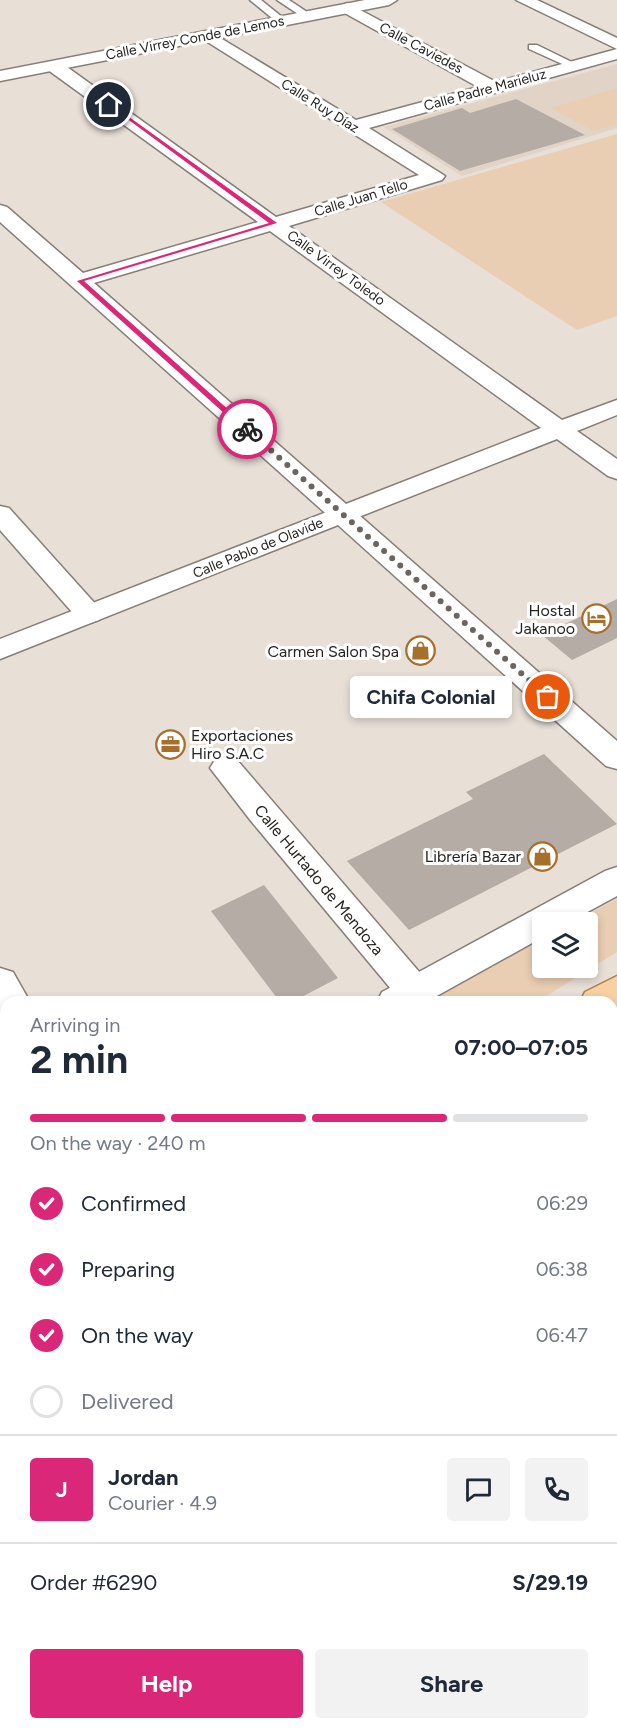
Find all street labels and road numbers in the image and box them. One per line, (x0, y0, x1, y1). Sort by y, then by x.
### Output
street label: Calle Virrey Conde de Lemos (104, 12, 286, 64)
street label: Calle Caviedes (376, 19, 466, 77)
street label: Calle Padre Marieluz (422, 65, 548, 115)
street label: Calle Ruy Díaz (278, 75, 362, 137)
street label: Calle Juan Tello (312, 176, 410, 220)
street label: Calle Virrey Toledo (284, 227, 388, 309)
street label: Calle Pablo de Olavide (190, 514, 326, 582)
street label: Calle Hurtado de Mendoza (250, 801, 388, 959)

